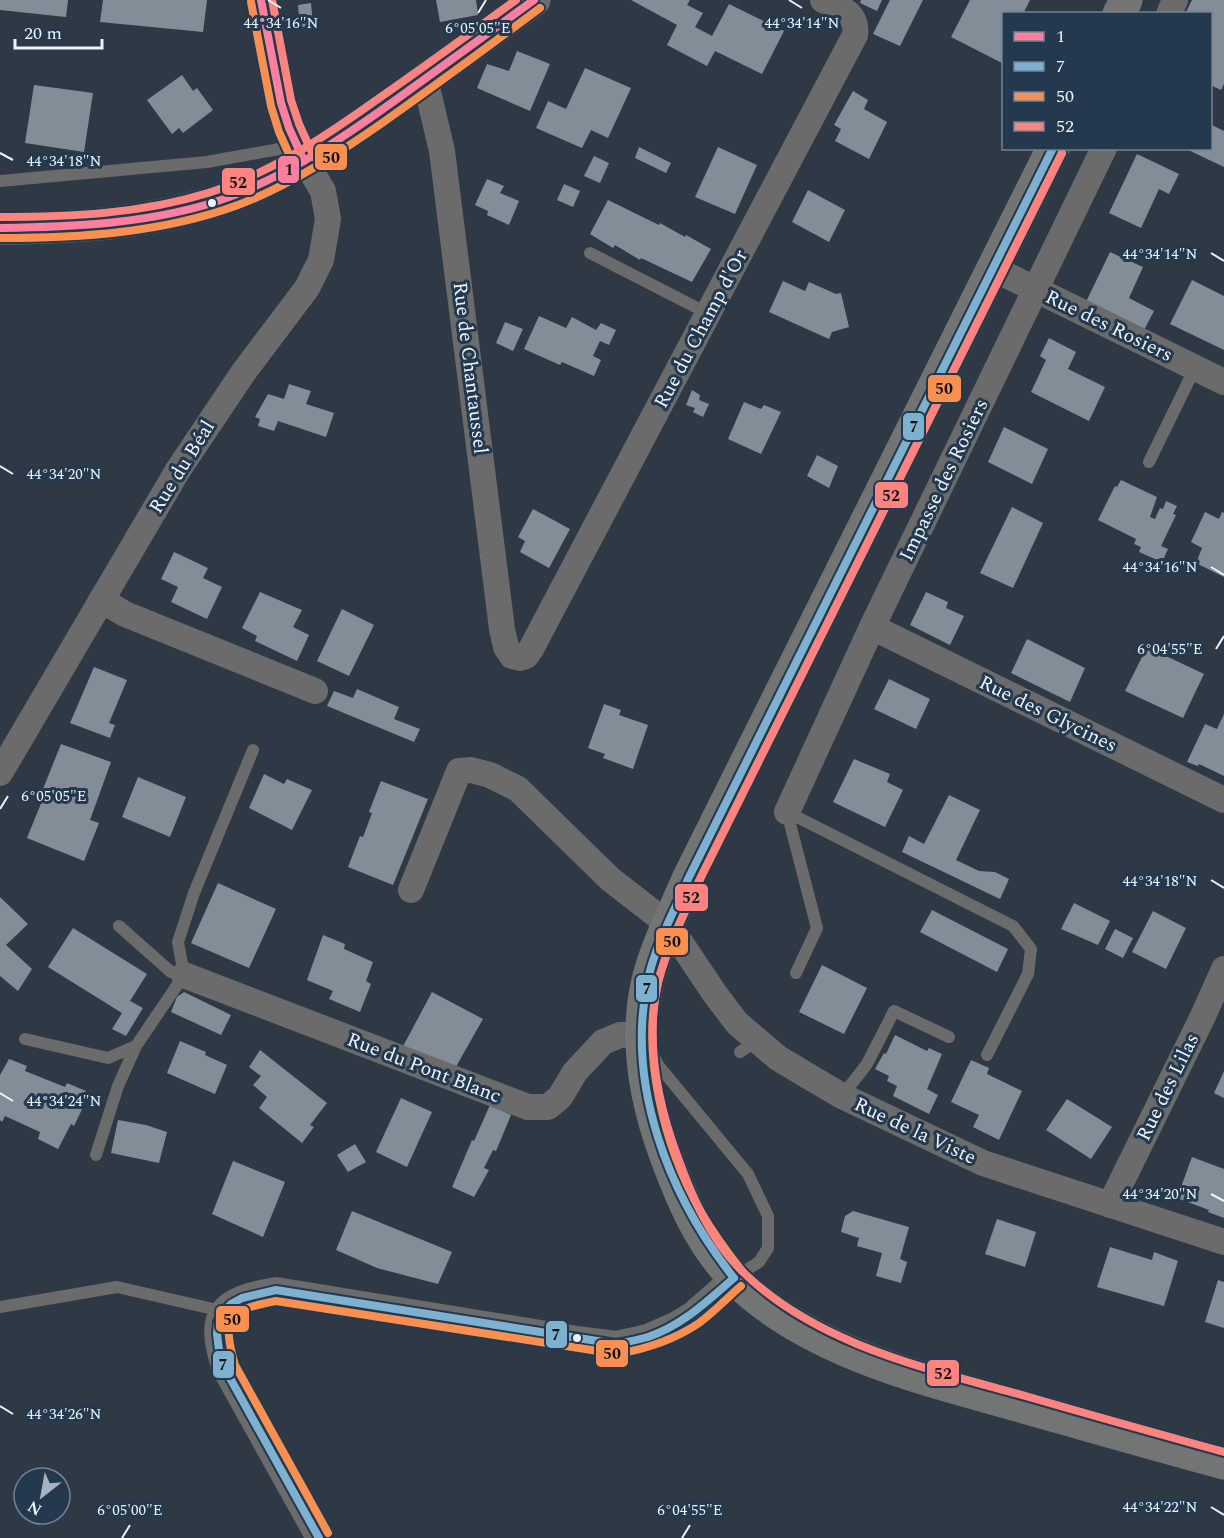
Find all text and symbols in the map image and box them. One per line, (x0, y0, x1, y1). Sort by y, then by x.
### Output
scale bar (15, 12, 102, 50)
text: 44°34'16"N (244, 12, 319, 35)
text: 44°34'14"N (765, 12, 840, 35)
legend (1002, 12, 1212, 150)
text: 6°05'05"E (445, 17, 511, 40)
text: 20 m (24, 20, 62, 47)
text: 1 (1056, 23, 1065, 50)
text: 7 (1056, 53, 1065, 80)
text: 50 (1056, 83, 1074, 110)
text: 52 (1056, 113, 1074, 140)
line badge: 50 (314, 143, 348, 171)
text: 50 (322, 146, 340, 170)
text: 44°34'18"N (27, 150, 102, 173)
line badge: 1 (277, 155, 300, 184)
text: 1 (285, 158, 293, 182)
line badge: 52 (221, 167, 256, 196)
text: 52 (229, 171, 247, 195)
unlabelled marker (206, 197, 218, 209)
text: 44°34'14"N (1123, 243, 1198, 266)
street label: Rue du Champ d'Or (646, 244, 756, 414)
street label: Rue de Chantaussel (445, 280, 495, 456)
street label: Rue des Rosiers (1040, 282, 1178, 370)
line badge: 50 (927, 374, 962, 403)
text: 50 (935, 377, 953, 401)
street label: Impasse des Rosiers (892, 394, 996, 566)
line badge: 7 (902, 412, 925, 441)
street label: Rue du Béal (141, 414, 223, 520)
text: 7 (910, 415, 919, 439)
text: 44°34'20"N (27, 463, 102, 486)
line badge: 52 (874, 481, 909, 509)
text: 52 (882, 484, 900, 508)
text: 44°34'16"N (1123, 556, 1198, 579)
text: 6°04'55"E (1137, 638, 1203, 661)
street label: Rue des Glycines (974, 668, 1122, 760)
text: 6°05'05"E (21, 785, 87, 808)
text: 44°34'18"N (1123, 870, 1198, 893)
line badge: 52 (674, 883, 709, 912)
text: 52 (682, 886, 700, 910)
line badge: 50 (655, 927, 689, 956)
text: 50 (663, 930, 681, 954)
line badge: 7 (635, 974, 658, 1003)
text: 7 (643, 977, 652, 1001)
street label: Rue du Pont Blanc (342, 1025, 506, 1111)
street label: Rue des Lilas (1129, 1028, 1207, 1146)
text: 44°34'24"N (27, 1090, 102, 1113)
street label: Rue de la Viste (849, 1090, 981, 1172)
text: 44°34'20"N (1123, 1183, 1198, 1206)
line badge: 50 (215, 1305, 250, 1333)
text: 50 (223, 1308, 241, 1332)
line badge: 7 (545, 1320, 568, 1349)
text: 7 (552, 1323, 561, 1347)
unlabelled marker (571, 1332, 583, 1344)
line badge: 50 (595, 1339, 629, 1368)
text: 50 (603, 1342, 621, 1366)
line badge: 7 (212, 1350, 235, 1379)
text: 7 (219, 1353, 228, 1377)
line badge: 52 (926, 1359, 960, 1387)
text: 52 (934, 1362, 952, 1386)
text: 44°34'26"N (27, 1403, 102, 1426)
north arrow (12, 1466, 72, 1526)
text: N (23, 1494, 47, 1522)
text: 44°34'22"N (1123, 1496, 1198, 1519)
text: 6°05'00"E (97, 1499, 163, 1522)
text: 6°04'55"E (657, 1499, 723, 1522)

